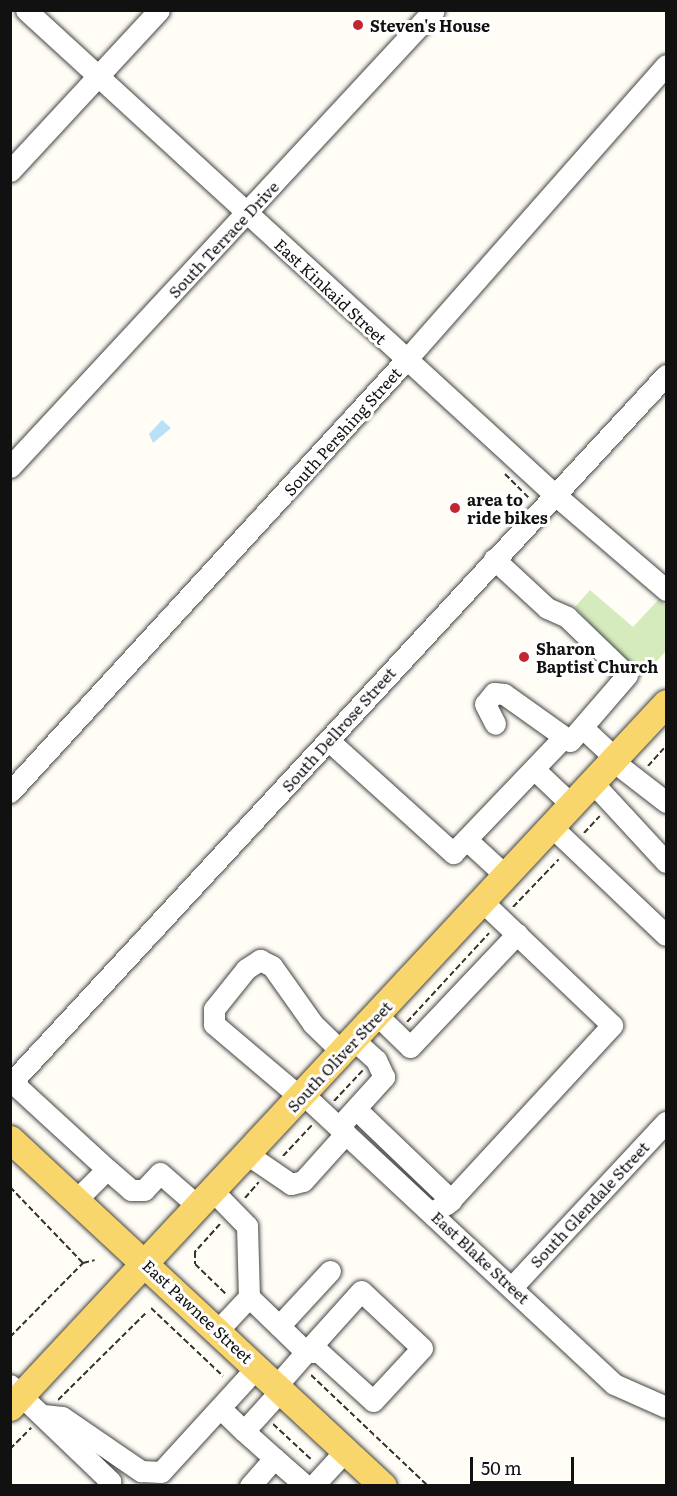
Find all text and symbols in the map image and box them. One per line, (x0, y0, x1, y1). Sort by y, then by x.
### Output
place label: Steven's House (370, 15, 490, 35)
marker: Steven's House (351, 18, 365, 32)
street label: South Terrace Drive (164, 177, 282, 301)
street label: East Kinkaid Street (271, 234, 391, 348)
street label: South Pershing Street (279, 363, 405, 499)
place label: area to ride bikes (467, 489, 548, 527)
marker: area to ride bikes (448, 501, 462, 515)
place label: Sharon Baptist Church (536, 638, 658, 676)
marker: Sharon Baptist Church (517, 650, 531, 664)
street label: South Dellrose Street (277, 663, 399, 795)
street label: South Oliver Street (283, 997, 395, 1115)
street label: South Glendale Street (526, 1137, 652, 1271)
street label: East Blake Street (428, 1207, 534, 1307)
street label: East Pawnee Street (139, 1255, 257, 1367)
scale bar (473, 1445, 576, 1483)
text: 50 m (481, 1454, 522, 1481)

